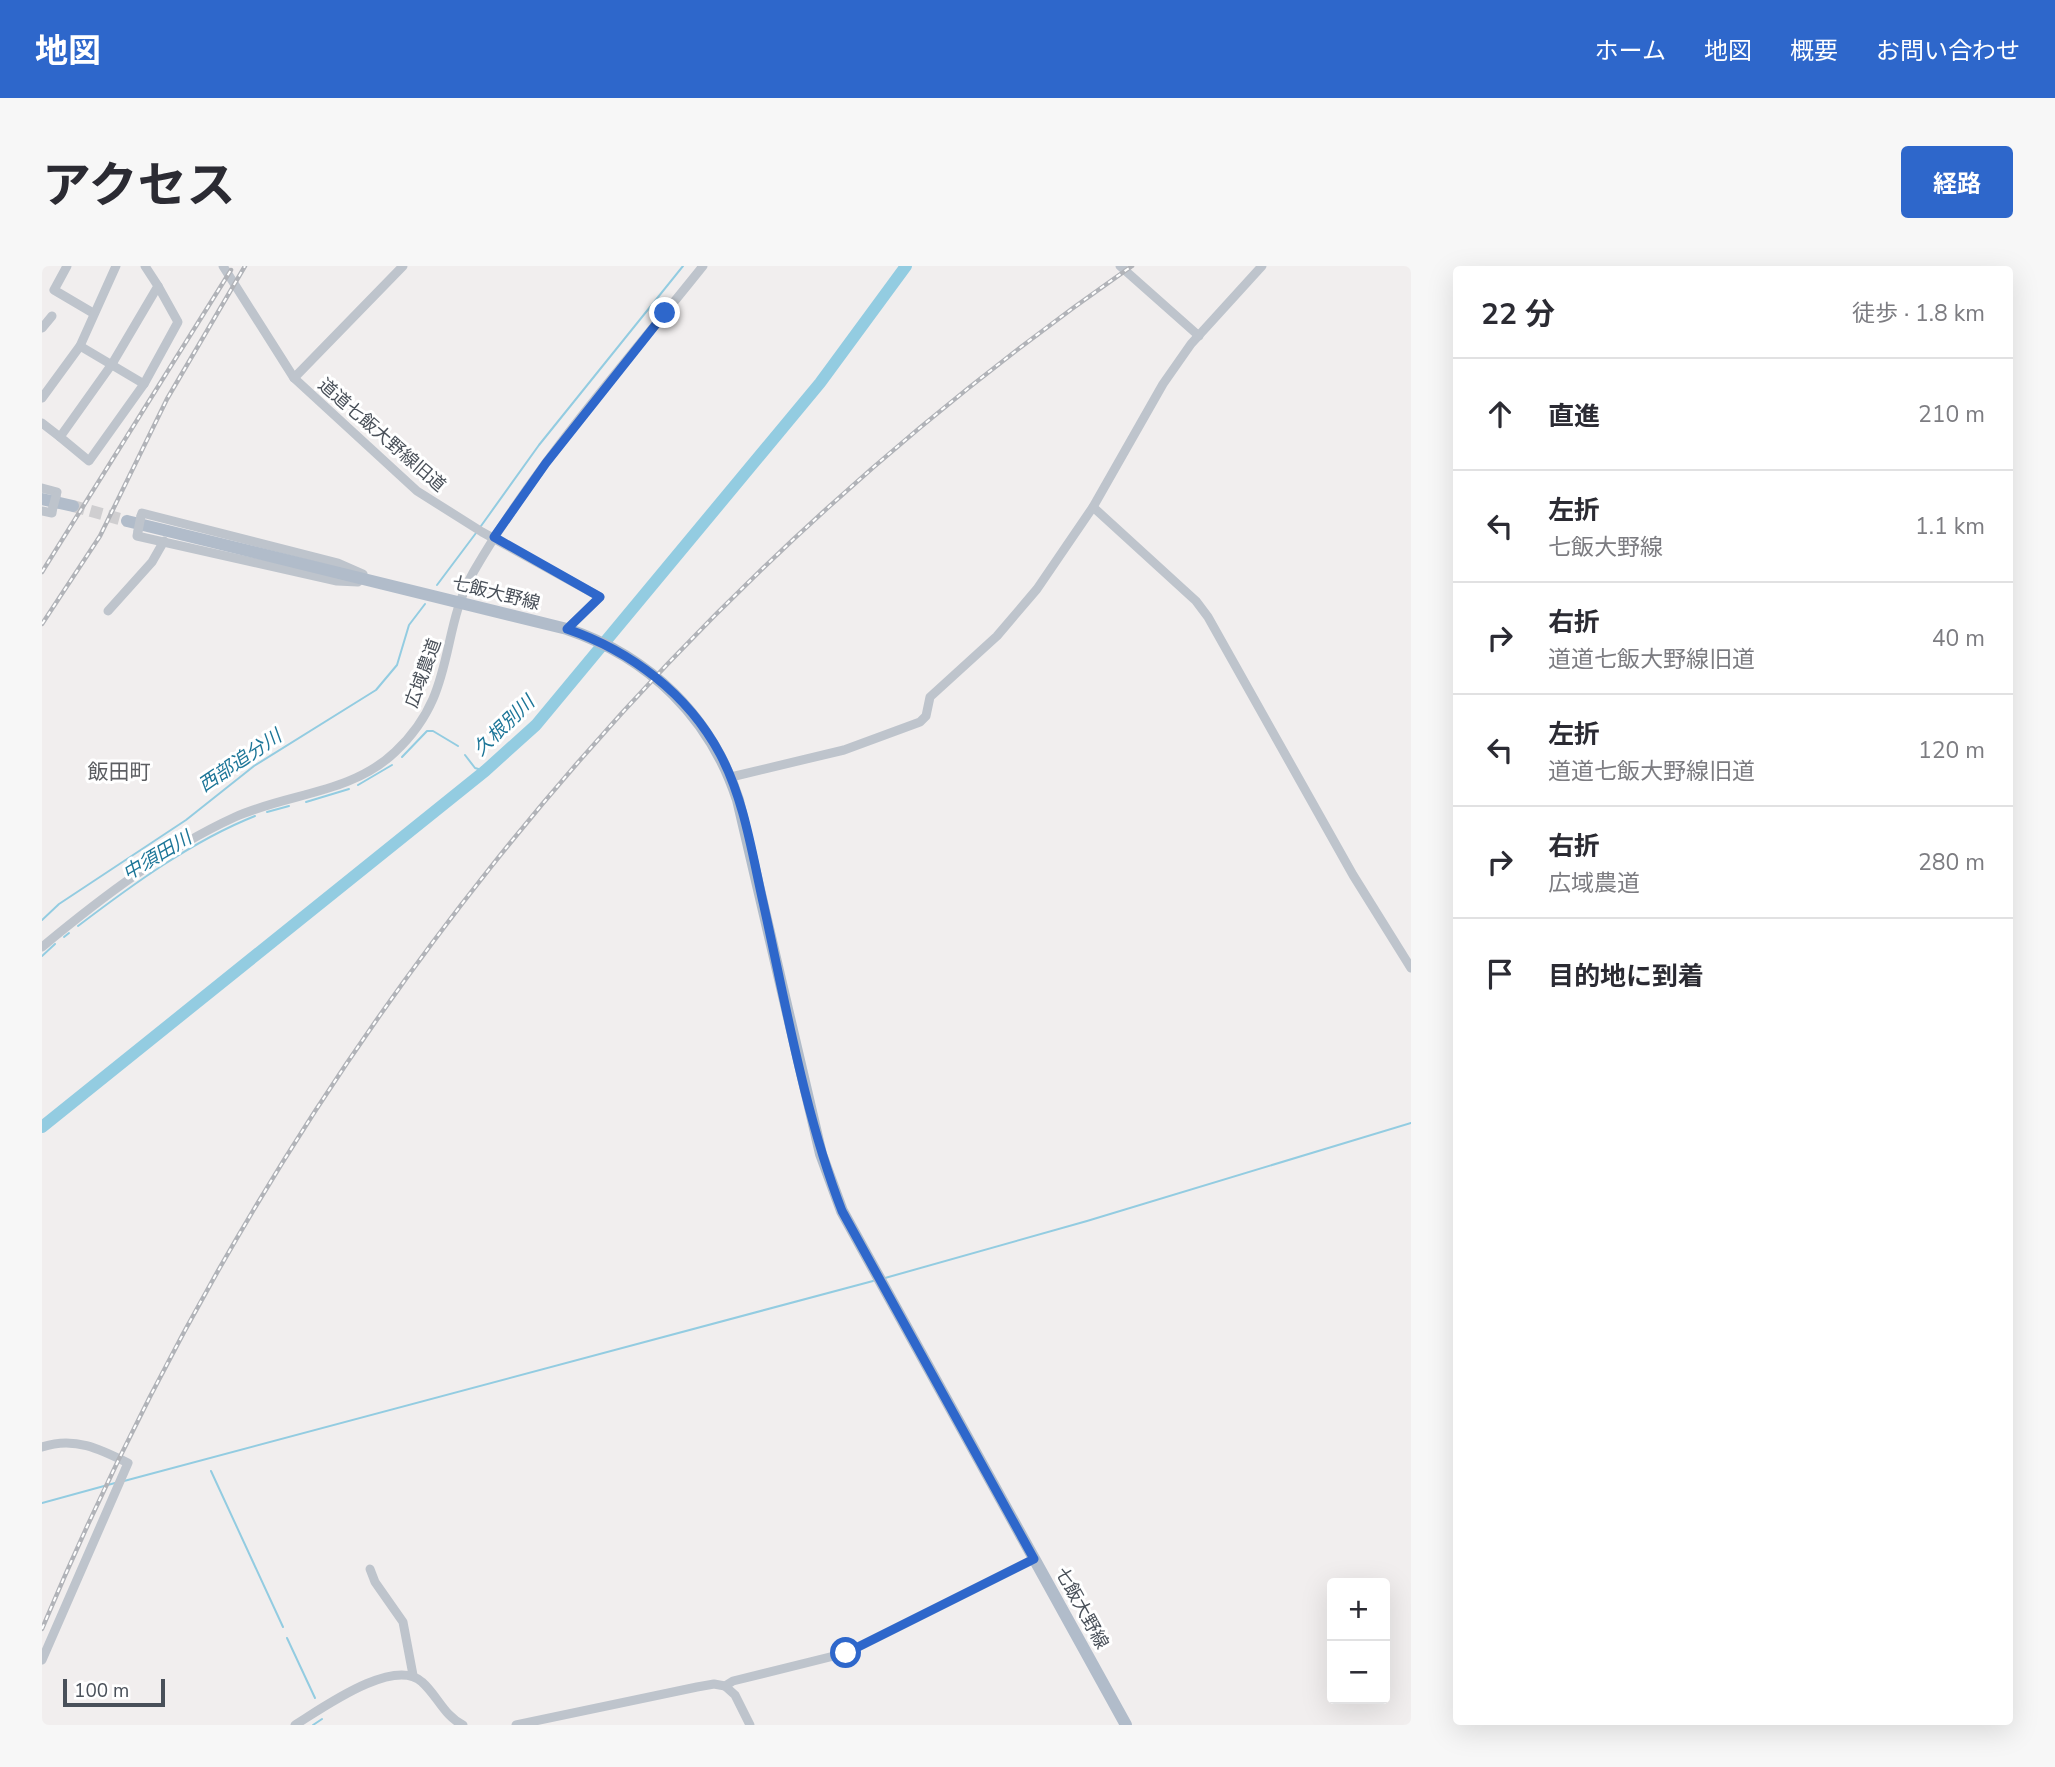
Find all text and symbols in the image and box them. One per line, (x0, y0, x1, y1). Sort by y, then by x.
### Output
text: 地図 (35, 29, 101, 74)
text: ホーム (1595, 35, 1666, 67)
text: 地図 (1704, 35, 1752, 67)
text: 概要 (1790, 35, 1838, 67)
text: お問い合わせ (1876, 35, 2020, 67)
button: 経路 (1901, 146, 2013, 218)
text: アクセス (42, 152, 236, 219)
text: 22 分 (1481, 294, 1555, 335)
route end (649, 297, 680, 328)
text: 徒歩 · 1.8 km (1852, 298, 1985, 329)
street label: 道道七飯大野線旧道 (313, 373, 451, 497)
icon: ahead (1481, 395, 1519, 433)
text: 直進 (1548, 399, 1600, 434)
text: 210 m (1918, 399, 1985, 430)
text: 左折 (1548, 493, 1600, 528)
icon: left (1481, 507, 1519, 545)
text: 1.1 km (1915, 511, 1985, 542)
text: 七飯大野線 (1548, 532, 1663, 563)
street label: 七飯大野線 (449, 570, 543, 616)
text: 右折 (1548, 605, 1600, 640)
icon: right (1481, 619, 1519, 657)
text: 40 m (1932, 623, 1985, 654)
street label: 広域農道 (399, 635, 447, 711)
text: 道道七飯大野線旧道 (1548, 644, 1755, 675)
water label: 久根別川 (468, 689, 542, 762)
text: 左折 (1548, 717, 1600, 752)
water label: 西部追分川 (193, 723, 288, 798)
icon: left (1481, 731, 1519, 769)
text: 120 m (1918, 735, 1985, 766)
text: 道道七飯大野線旧道 (1548, 756, 1755, 787)
district label: 飯田町 (88, 758, 151, 786)
water label: 中須田川 (118, 824, 198, 887)
text: 右折 (1548, 829, 1600, 864)
icon: right (1481, 843, 1519, 881)
text: 280 m (1918, 847, 1985, 878)
text: 広域農道 (1548, 868, 1640, 899)
icon: arrive (1481, 955, 1519, 993)
text: 目的地に到着 (1548, 959, 1704, 994)
street label: 七飯大野線 (1050, 1563, 1114, 1653)
map controls (1327, 1578, 1390, 1704)
button: + (1327, 1578, 1390, 1641)
route start (830, 1637, 861, 1668)
button: − (1327, 1641, 1390, 1704)
scale bar (63, 1676, 164, 1708)
text: 100 m (74, 1678, 129, 1704)

